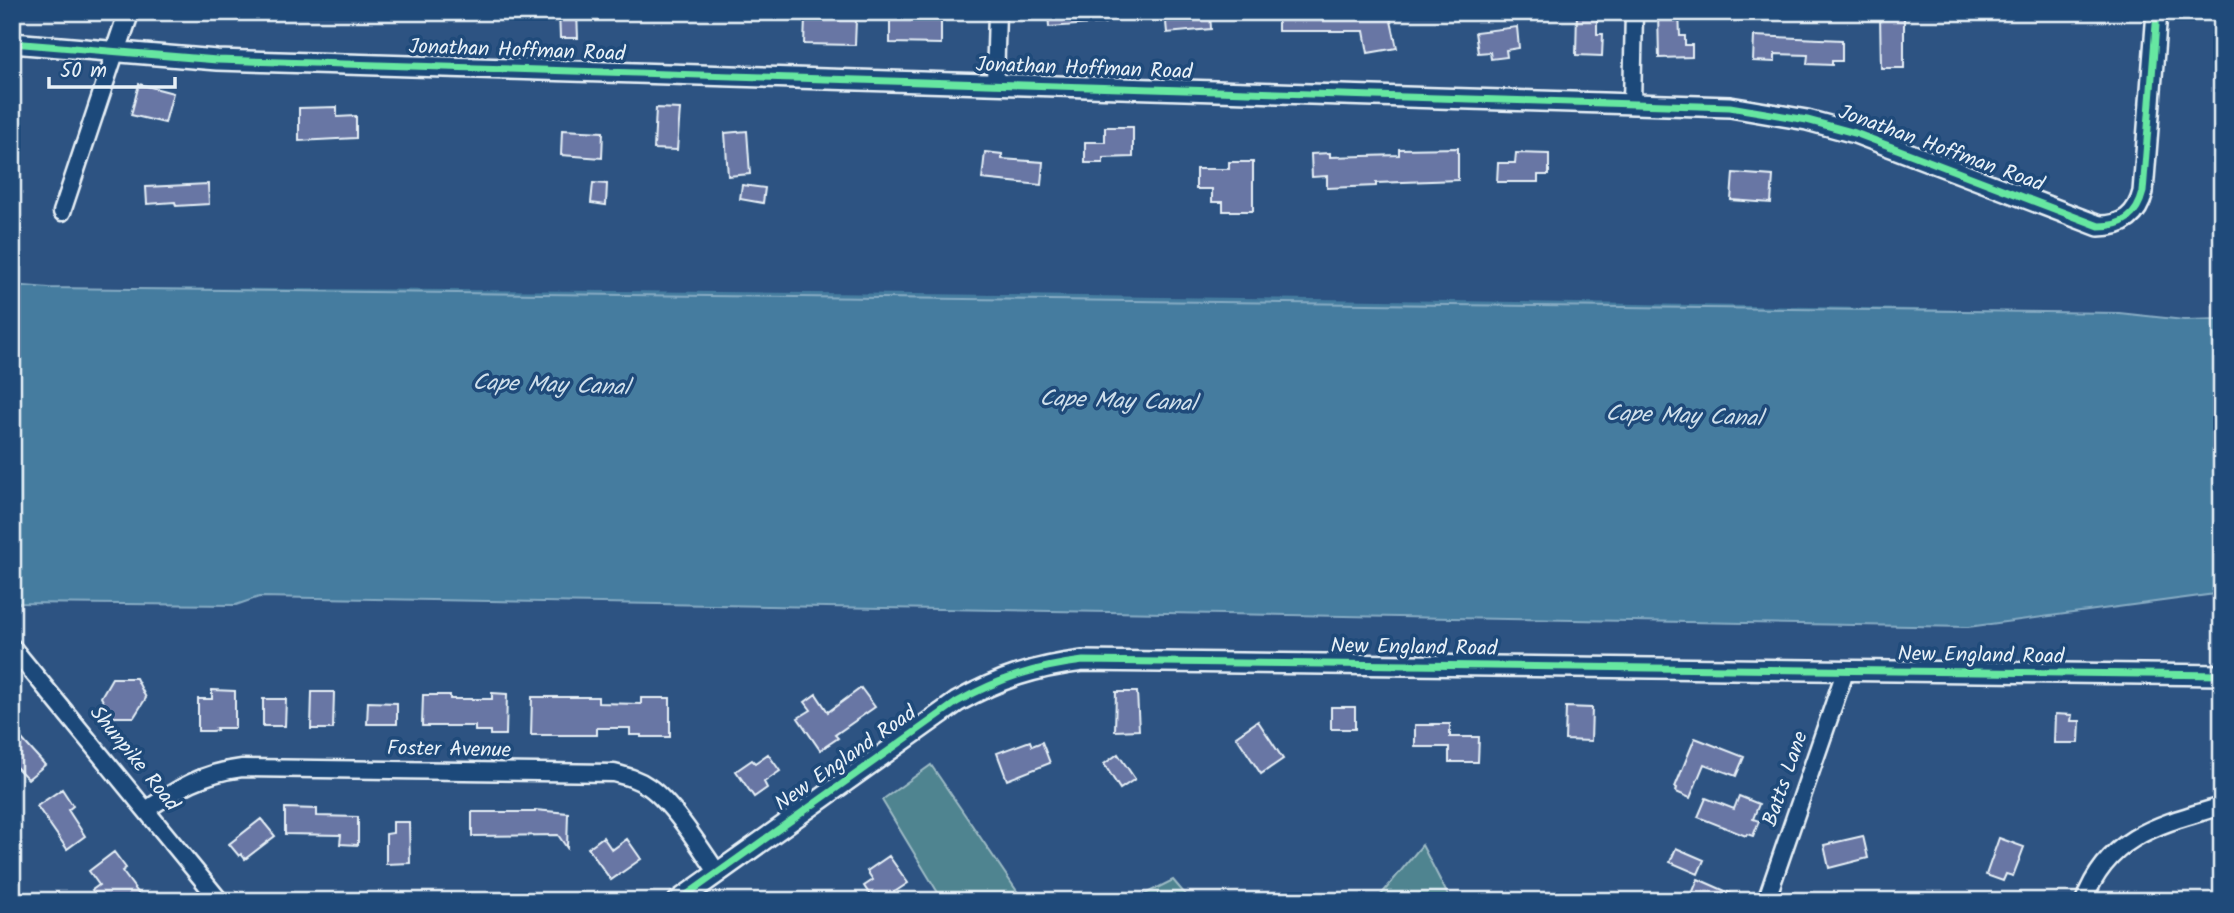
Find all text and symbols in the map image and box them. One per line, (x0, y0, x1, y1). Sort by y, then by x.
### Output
street label: Jonathan Hoffman Road (408, 31, 626, 71)
scale bar (49, 46, 175, 90)
street label: Jonathan Hoffman Road (975, 49, 1193, 89)
text: 50 m (60, 55, 107, 88)
street label: Jonathan Hoffman Road (1833, 96, 2049, 202)
water label: Cape May Canal (472, 365, 635, 407)
water label: Cape May Canal (1039, 381, 1202, 423)
water label: Cape May Canal (1605, 396, 1768, 438)
street label: New England Road (1330, 630, 1498, 666)
street label: New England Road (1897, 638, 2065, 674)
street label: New England Road (768, 697, 924, 820)
street label: Shunpike Road (81, 699, 188, 820)
street label: Batts Lane (1754, 726, 1818, 831)
street label: Foster Avenue (387, 732, 512, 768)

